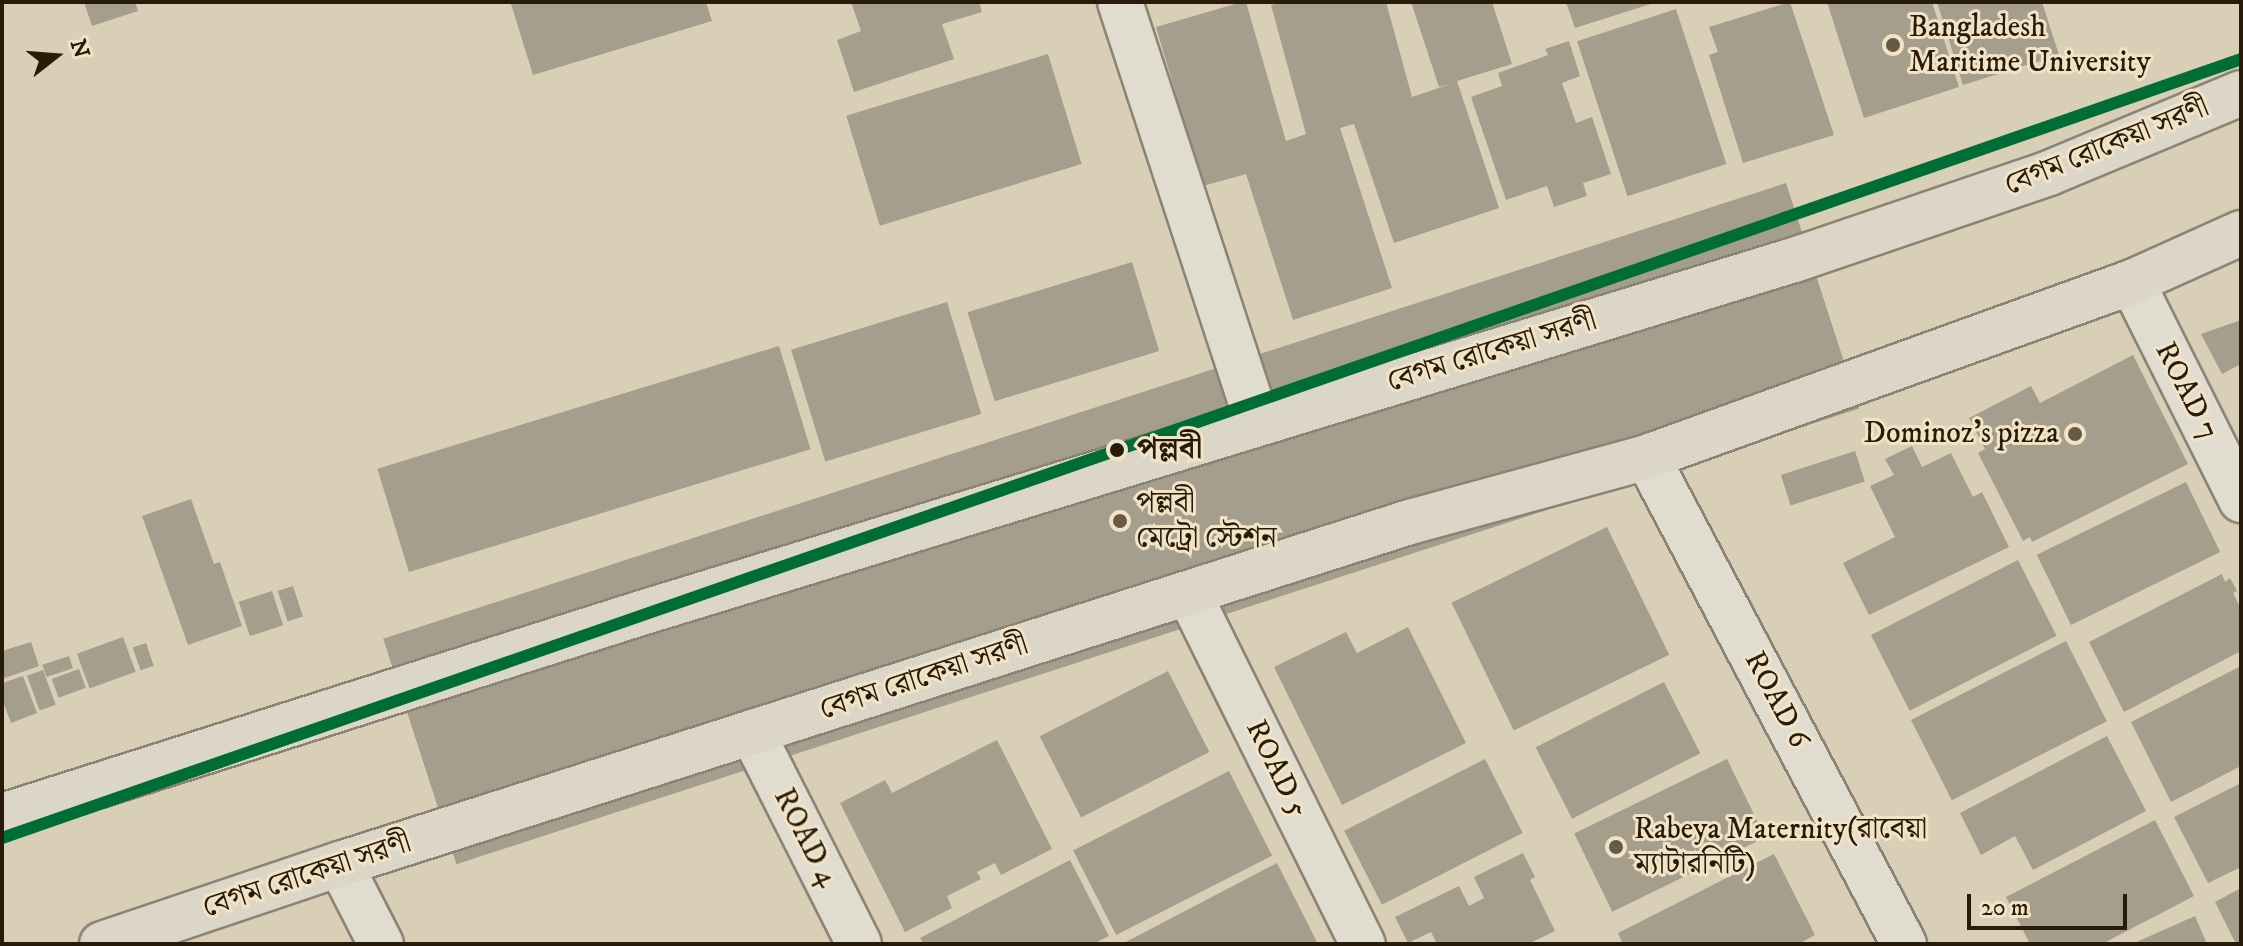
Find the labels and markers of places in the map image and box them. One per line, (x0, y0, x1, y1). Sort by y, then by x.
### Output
place label: Bangladesh Maritime University (1909, 10, 2151, 80)
marker: Bangladesh Maritime University (1884, 36, 1902, 54)
place label: Dominoz's pizza (1864, 416, 2059, 452)
marker: Dominoz's pizza (2066, 425, 2084, 443)
place label: পল্লবী (1137, 432, 1202, 468)
marker: পল্লবী (1104, 437, 1130, 463)
place label: পল্লবী মেট্রো স্টেশন (1136, 486, 1277, 556)
marker: পল্লবী মেট্রো স্টেশন (1111, 512, 1129, 530)
place label: Rabeya Maternity(রাবেয়া ম্যাটারনিটি) (1634, 812, 1927, 882)
marker: Rabeya Maternity(রাবেয়া ম্যাটারনিটি) (1605, 836, 1627, 858)

